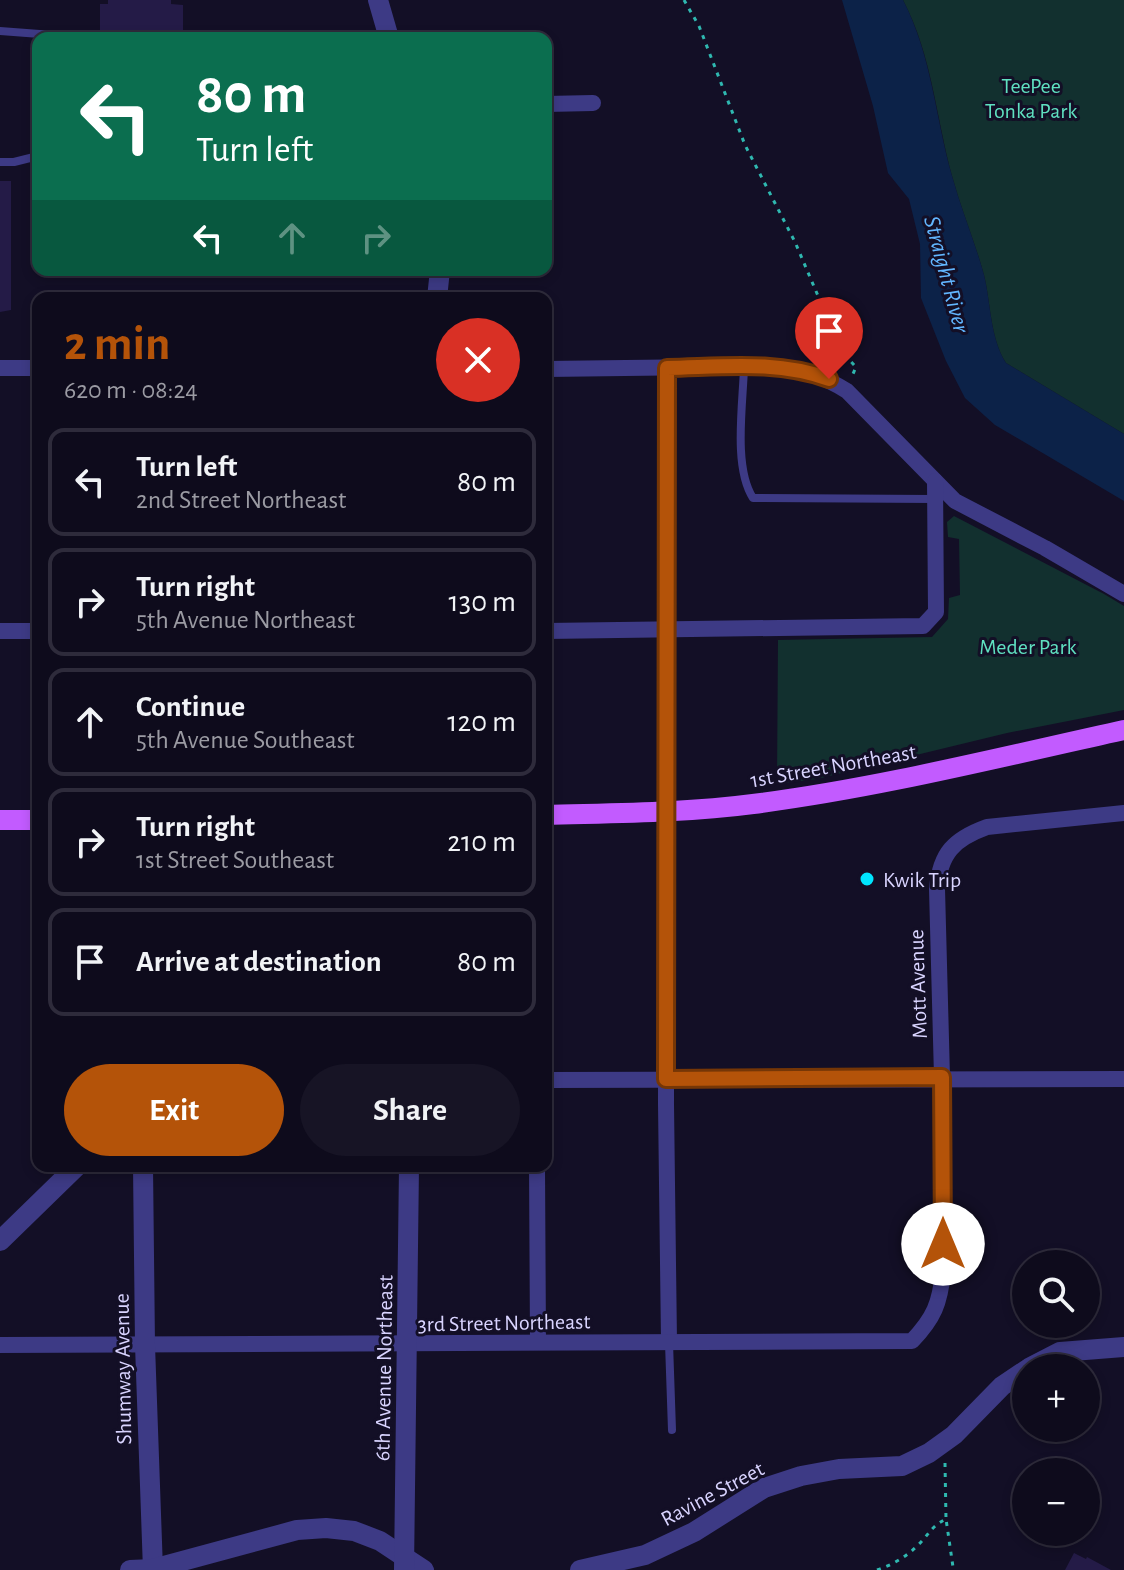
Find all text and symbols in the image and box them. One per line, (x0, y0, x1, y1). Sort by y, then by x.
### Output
icon: left (64, 64, 168, 168)
text: 80 m (196, 67, 306, 123)
park label: TeePee Tonka Park (985, 75, 1077, 122)
text: Turn left (196, 132, 313, 168)
water label: Straight River (919, 213, 973, 336)
icon: left (186, 216, 230, 260)
icon: ahead (270, 216, 314, 260)
icon: right (354, 216, 398, 260)
pin (795, 297, 863, 379)
icon: arrive (807, 309, 851, 353)
button: close (436, 318, 520, 402)
text: 2 min (64, 321, 171, 369)
text: 620 m · 08:24 (64, 377, 198, 403)
text: Turn left (136, 452, 237, 482)
icon: left (68, 460, 112, 504)
text: 80 m (457, 467, 516, 497)
text: 2nd Street Northeast (136, 487, 346, 513)
text: Turn right (136, 572, 255, 602)
icon: right (68, 580, 112, 624)
text: 130 m (449, 587, 516, 617)
text: 5th Avenue Northeast (136, 607, 355, 633)
park label: Meder Park (979, 636, 1077, 658)
text: Continue (136, 692, 245, 722)
icon: ahead (68, 700, 112, 744)
text: 120 m (447, 707, 516, 737)
text: 5th Avenue Southeast (136, 727, 355, 753)
street label: 1st Street Northeast (749, 741, 918, 791)
text: Turn right (136, 812, 255, 842)
icon: right (68, 820, 112, 864)
text: 210 m (447, 827, 516, 857)
text: 1st Street Southeast (136, 847, 334, 873)
place label: Kwik Trip (883, 869, 961, 891)
marker: Kwik Trip (858, 870, 876, 888)
street label: Mott Avenue (905, 929, 931, 1039)
icon: arrive (68, 940, 112, 984)
text: Arrive at destination (136, 947, 382, 977)
text: 80 m (457, 947, 516, 977)
button: Exit (64, 1064, 284, 1156)
button: Share (300, 1064, 520, 1156)
position arrow (901, 1202, 985, 1286)
map controls (1012, 1250, 1100, 1546)
button: search (1012, 1250, 1100, 1338)
street label: 6th Avenue Northeast (371, 1275, 397, 1461)
street label: Shumway Avenue (111, 1293, 135, 1445)
street label: 3rd Street Northeast (417, 1310, 591, 1336)
button: + (1012, 1354, 1100, 1442)
street label: Ravine Street (657, 1458, 768, 1530)
button: − (1012, 1458, 1100, 1546)

